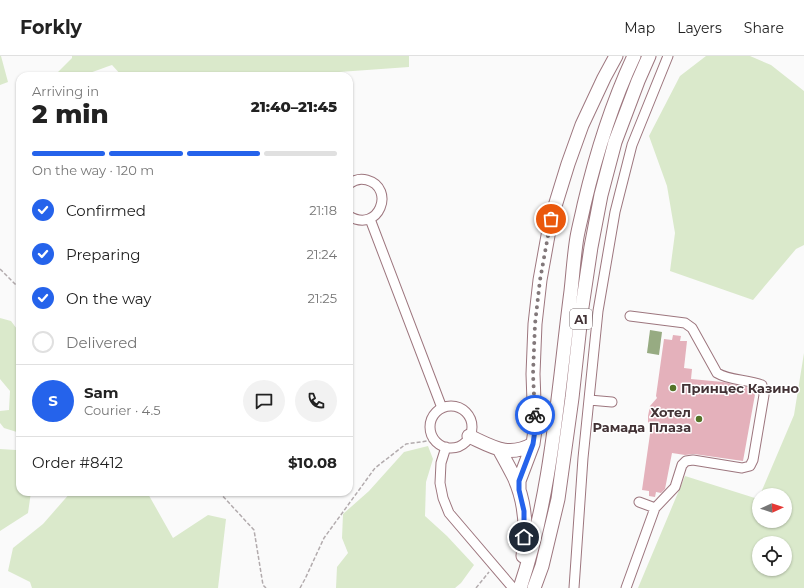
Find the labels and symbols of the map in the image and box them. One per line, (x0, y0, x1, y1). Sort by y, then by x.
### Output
pin (534, 202, 568, 236)
road number: A1 (570, 309, 592, 329)
place label: Принцес Казино (681, 380, 799, 396)
marker: Принцес Казино (668, 383, 678, 393)
courier (515, 395, 555, 435)
place label: Хотел Рамада Плаза (593, 404, 691, 435)
marker: Хотел Рамада Плаза (694, 414, 704, 424)
north arrow (752, 488, 792, 528)
pin (507, 520, 541, 554)

